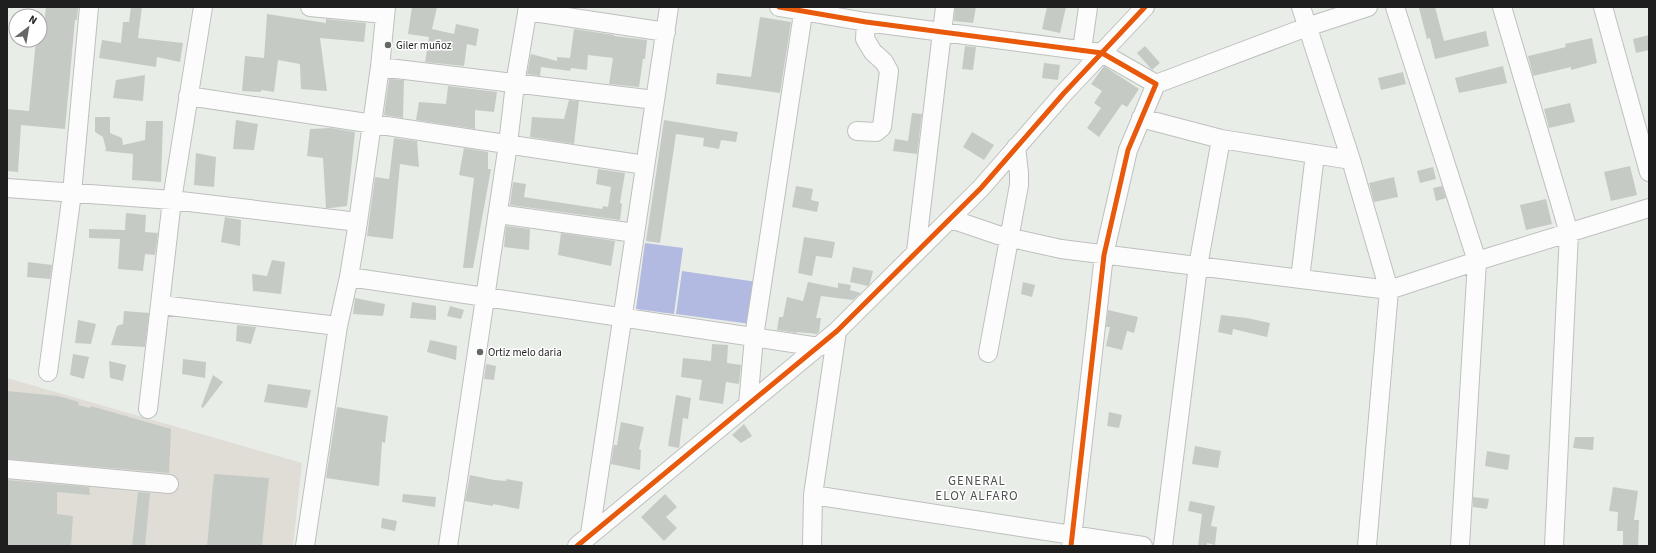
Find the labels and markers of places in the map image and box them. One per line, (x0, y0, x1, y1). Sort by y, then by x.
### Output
place label: Giler muñoz (396, 38, 452, 53)
marker: Giler muñoz (383, 40, 393, 50)
place label: Ortiz melo daria (488, 345, 562, 360)
marker: Ortiz melo daria (475, 347, 485, 357)

